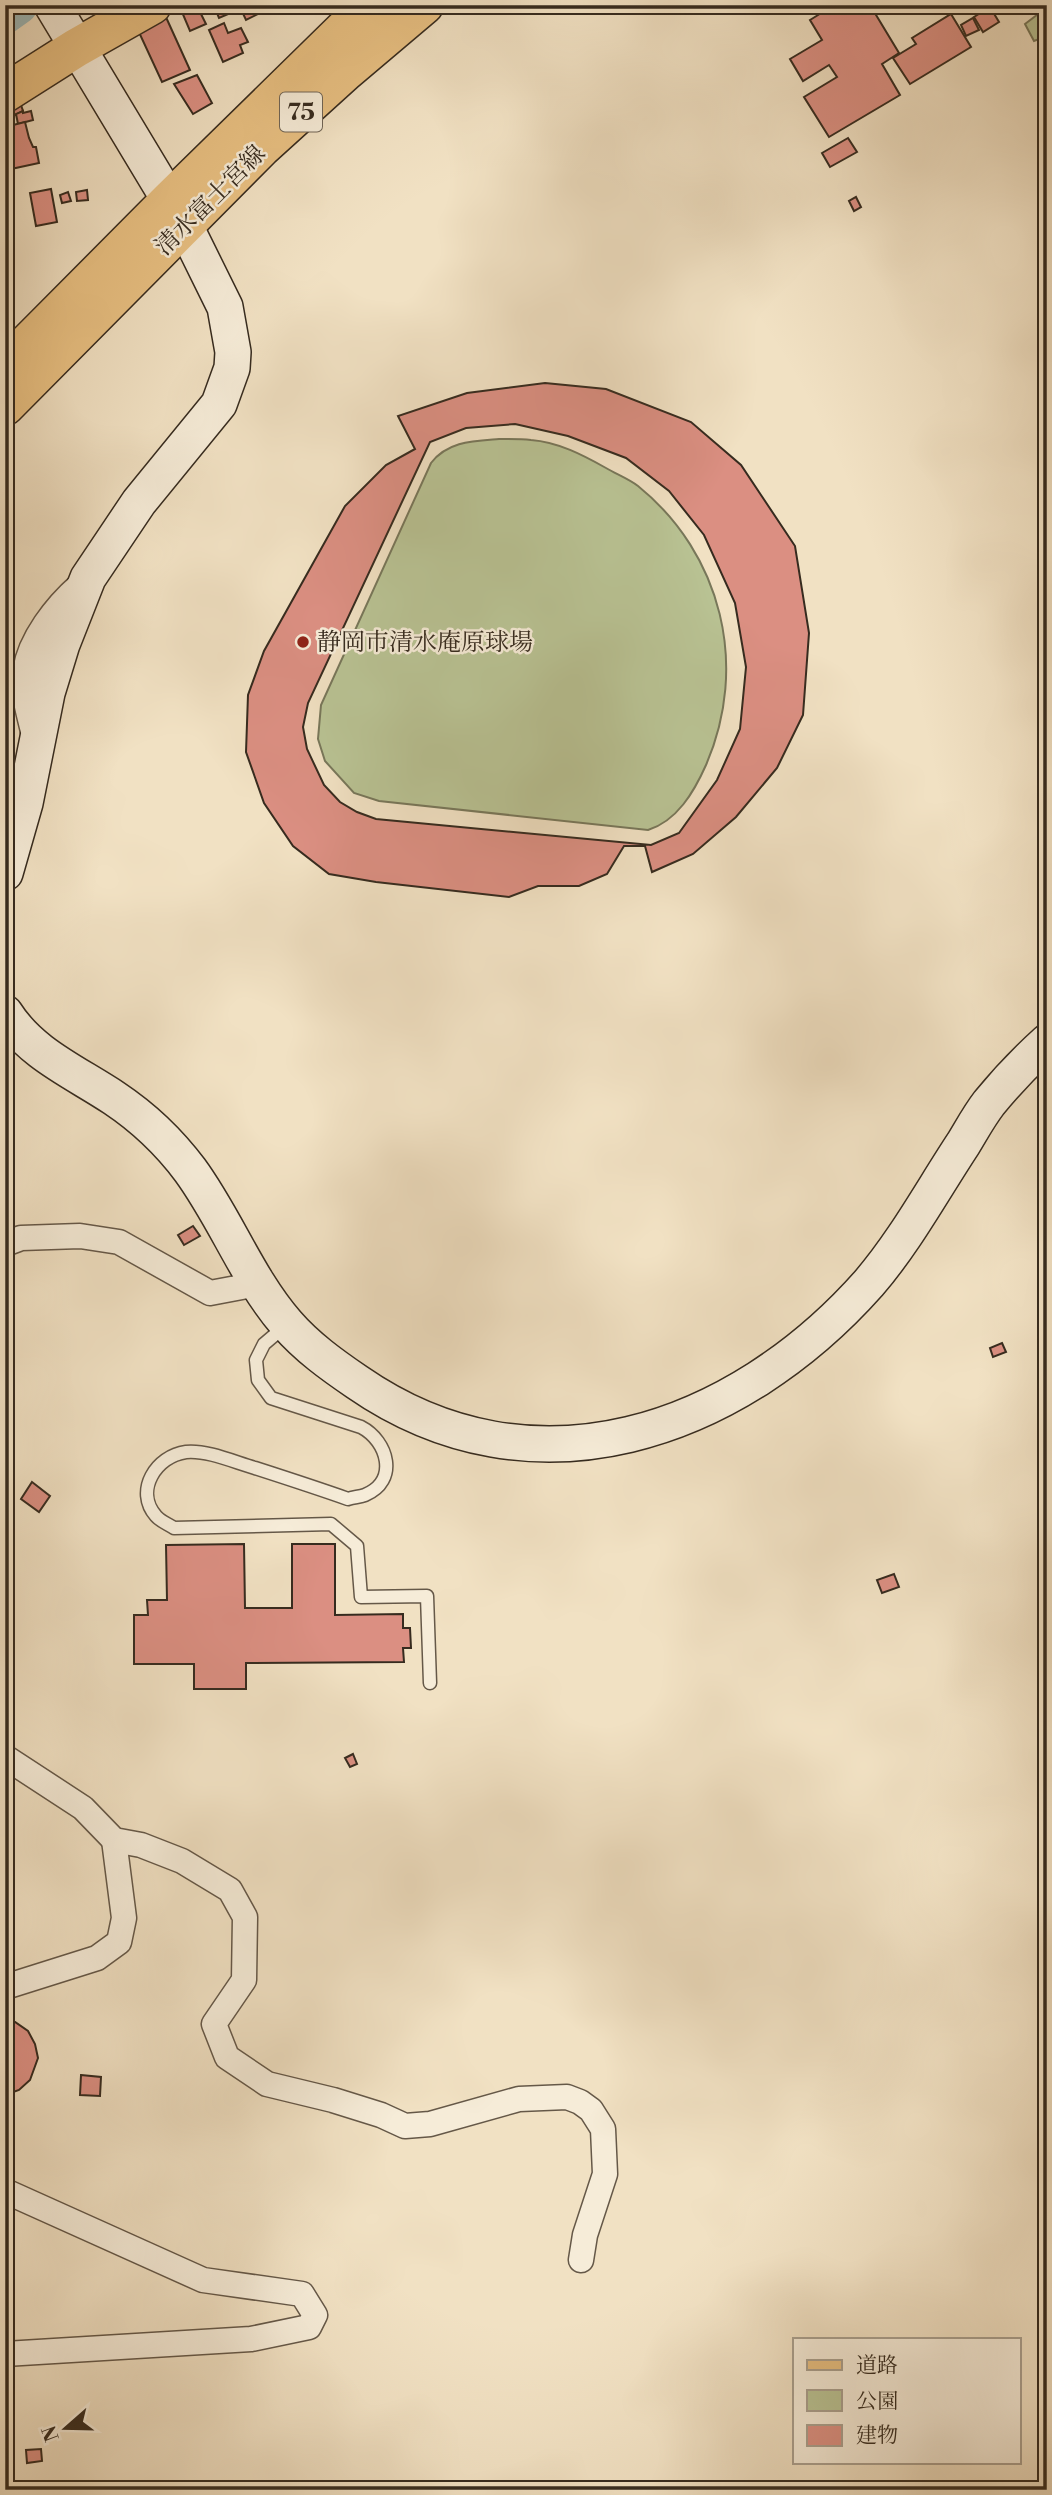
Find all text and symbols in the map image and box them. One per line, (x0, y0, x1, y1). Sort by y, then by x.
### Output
road number: 75 (280, 92, 322, 132)
street label: 清水富士宮線 (149, 139, 272, 262)
place label: 静岡市清水庵原球場 (317, 628, 533, 658)
marker: 静岡市清水庵原球場 (295, 634, 311, 650)
legend (793, 2338, 1020, 2464)
text: 道路 (856, 2353, 898, 2379)
text: 公園 (856, 2389, 898, 2415)
north arrow (32, 2394, 102, 2464)
text: N (37, 2422, 65, 2445)
text: 建物 (856, 2423, 898, 2449)

